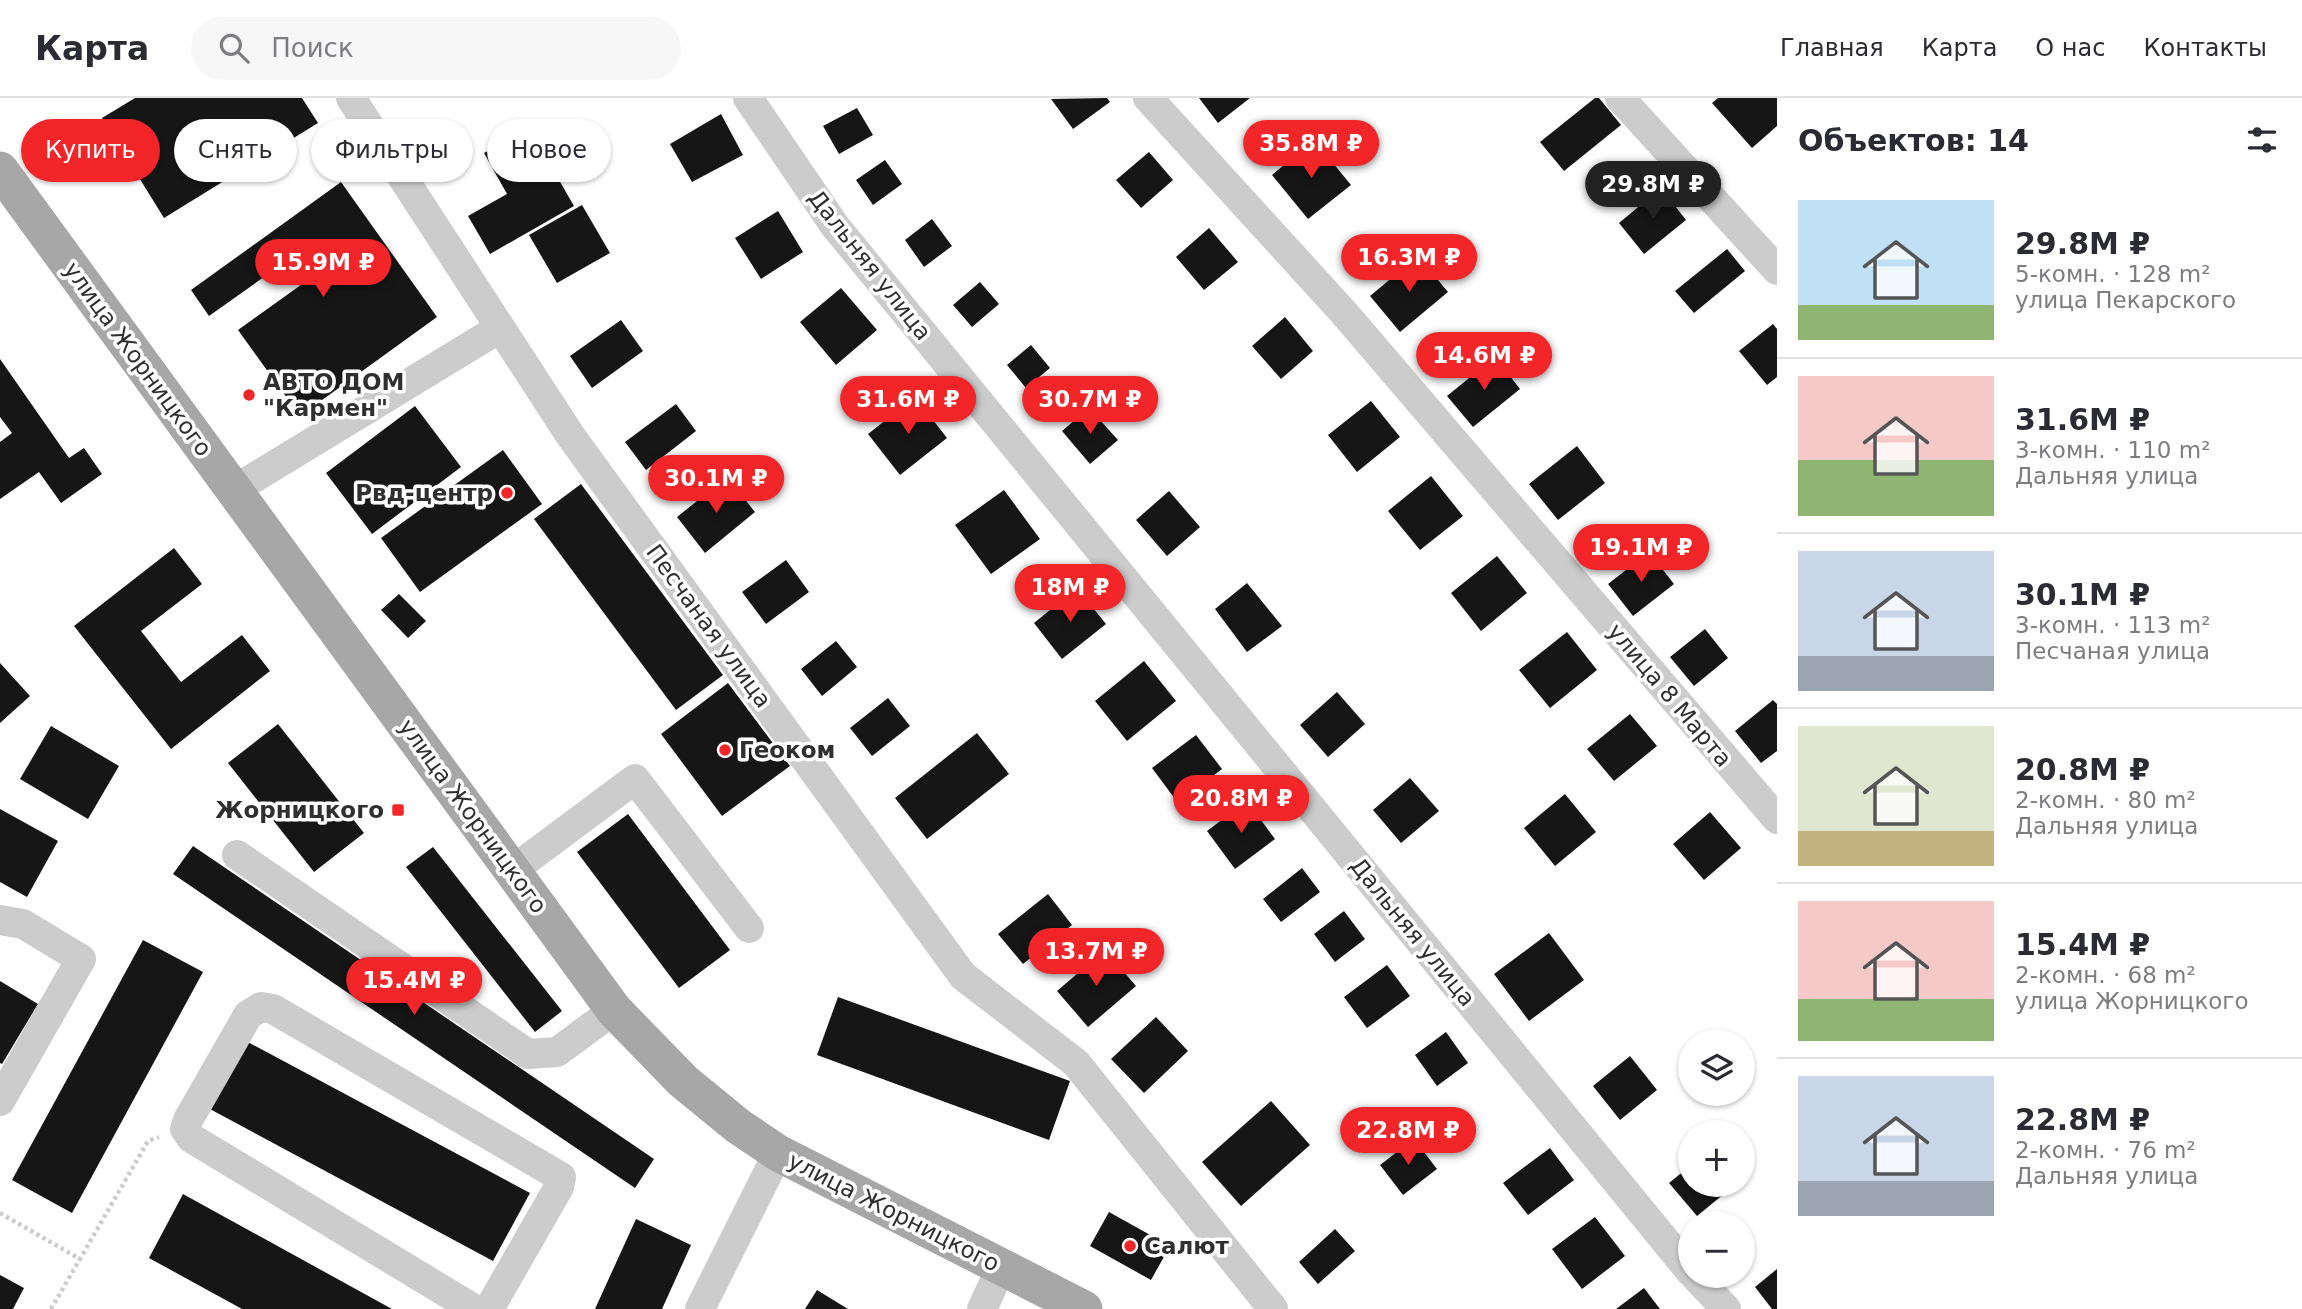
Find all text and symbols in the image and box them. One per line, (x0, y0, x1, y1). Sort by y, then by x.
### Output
search box (191, 17, 681, 80)
text: Карта (35, 29, 149, 68)
icon: search (215, 29, 253, 67)
text: Поиск (271, 33, 354, 63)
text: Главная (1780, 34, 1884, 62)
text: Карта (1922, 34, 1997, 62)
text: О нас (2035, 34, 2105, 62)
text: Контакты (2143, 34, 2267, 62)
chip: Купить (21, 119, 160, 182)
chip: Снять (174, 119, 297, 182)
chip: Фильтры (311, 119, 473, 182)
chip: Новое (487, 119, 611, 182)
pin: 35.8M ₽ (1246, 120, 1376, 180)
icon: filters (2243, 121, 2281, 159)
text: Объектов: 14 (1798, 123, 2029, 158)
text: 35.8M ₽ (1259, 130, 1363, 156)
pin: 29.8M ₽ (1588, 162, 1718, 221)
text: 29.8M ₽ (1601, 171, 1705, 197)
street label: Дальняя улица (803, 185, 937, 345)
text: 29.8M ₽ (2015, 226, 2150, 261)
icon: home (1854, 228, 1938, 312)
pin: 16.3M ₽ (1344, 234, 1474, 294)
pin: 15.9M ₽ (258, 240, 388, 299)
text: 16.3M ₽ (1357, 244, 1461, 270)
text: 15.9M ₽ (271, 249, 375, 275)
street label: улица Жорницкого (59, 257, 217, 461)
text: 5-комн. · 128 m² (2015, 261, 2210, 287)
text: улица Пекарского (2015, 287, 2236, 313)
pin: 14.6M ₽ (1419, 332, 1549, 392)
text: 14.6M ₽ (1432, 342, 1536, 368)
place label: АВТО ДОМ "Кармен" (263, 369, 405, 421)
pin: 31.6M ₽ (843, 376, 973, 436)
pin: 30.7M ₽ (1025, 376, 1155, 436)
text: 31.6M ₽ (856, 386, 960, 412)
text: 30.7M ₽ (1038, 386, 1142, 412)
marker: АВТО ДОМ "Кармен" (241, 387, 257, 403)
text: 31.6M ₽ (2015, 402, 2150, 437)
icon: home (1854, 404, 1938, 488)
text: 3-комн. · 110 m² (2015, 437, 2210, 463)
pin: 30.1M ₽ (651, 456, 781, 515)
text: Дальняя улица (2015, 463, 2198, 489)
text: 30.1M ₽ (664, 465, 768, 491)
place label: Рвд-центр (355, 480, 493, 506)
marker: Рвд-центр (499, 485, 515, 501)
pin: 19.1M ₽ (1576, 524, 1706, 584)
text: 19.1M ₽ (1589, 534, 1693, 560)
street label: Песчаная улица (641, 539, 777, 713)
pin: 18M ₽ (1021, 564, 1119, 624)
text: 18M ₽ (1031, 574, 1109, 600)
text: 30.1M ₽ (2015, 577, 2150, 612)
icon: home (1854, 579, 1938, 663)
text: 3-комн. · 113 m² (2015, 612, 2210, 638)
street label: улица 8 Марта (1603, 618, 1737, 772)
text: Песчаная улица (2015, 638, 2210, 664)
street label: улица Жорницкого (394, 714, 552, 918)
place label: Геоком (739, 737, 835, 763)
marker: Геоком (717, 742, 733, 758)
text: 20.8M ₽ (2015, 752, 2150, 787)
icon: home (1854, 754, 1938, 838)
pin: 20.8M ₽ (1176, 776, 1306, 835)
text: 20.8M ₽ (1189, 785, 1293, 811)
text: 2-комн. · 80 m² (2015, 787, 2196, 813)
place label: Жорницкого (215, 797, 384, 823)
marker: Жорницкого (390, 802, 406, 818)
text: Дальняя улица (2015, 813, 2198, 839)
street label: Дальняя улица (1345, 853, 1481, 1011)
text: 15.4M ₽ (2015, 927, 2150, 962)
pin: 13.7M ₽ (1031, 928, 1161, 988)
icon: home (1854, 929, 1938, 1013)
text: 13.7M ₽ (1044, 938, 1148, 964)
pin: 15.4M ₽ (349, 958, 479, 1017)
text: 2-комн. · 68 m² (2015, 962, 2196, 988)
text: 15.4M ₽ (362, 967, 466, 993)
text: улица Жорницкого (2015, 988, 2249, 1014)
map controls (1678, 1029, 1755, 1288)
button: layers (1678, 1029, 1755, 1106)
text: 22.8M ₽ (2015, 1102, 2150, 1137)
icon: home (1854, 1104, 1938, 1188)
pin: 22.8M ₽ (1343, 1108, 1473, 1167)
text: 22.8M ₽ (1356, 1117, 1460, 1143)
button: + (1678, 1120, 1755, 1197)
text: 2-комн. · 76 m² (2015, 1137, 2196, 1163)
street label: улица Жорницкого (784, 1147, 1004, 1277)
text: Дальняя улица (2015, 1163, 2198, 1189)
button: − (1678, 1211, 1755, 1288)
place label: Салют (1144, 1233, 1230, 1259)
marker: Салют (1122, 1238, 1138, 1254)

